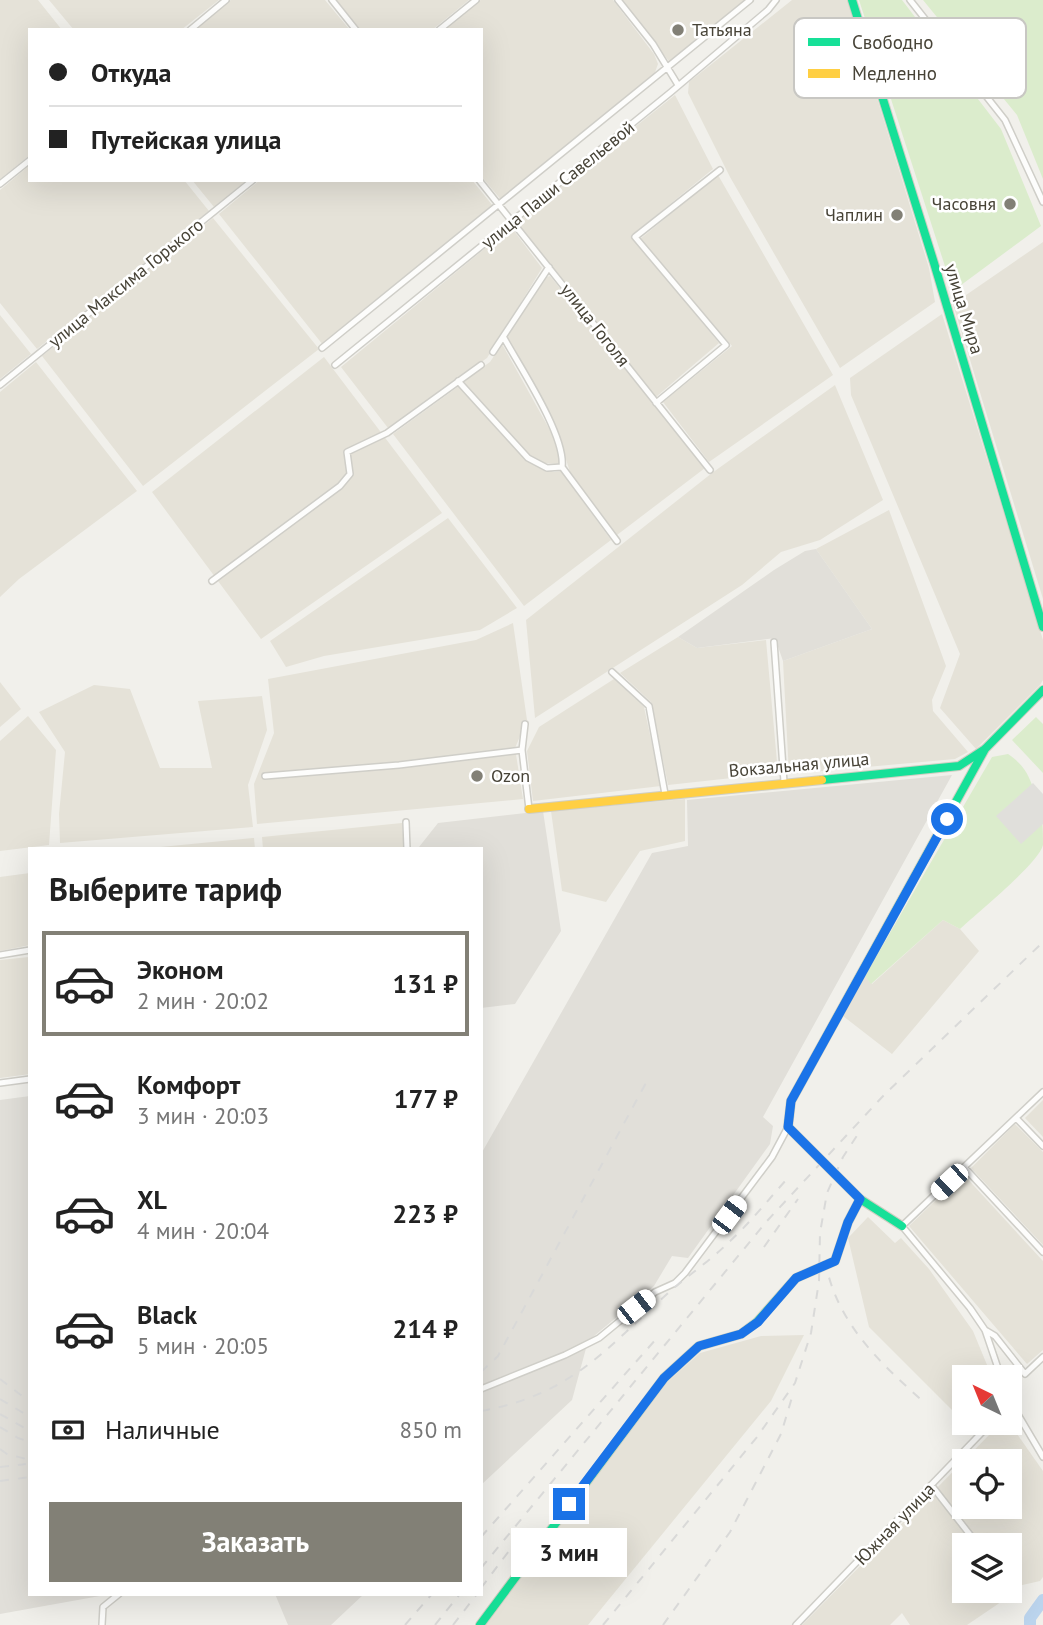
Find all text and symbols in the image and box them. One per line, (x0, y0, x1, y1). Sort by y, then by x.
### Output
place label: Татьяна (692, 18, 752, 41)
legend (794, 18, 1026, 98)
marker: Татьяна (670, 22, 686, 38)
text: Свободно (852, 30, 934, 54)
text: Откуда (91, 56, 171, 89)
text: Медленно (852, 61, 937, 85)
street label: улица Паши Савельевой (476, 116, 639, 254)
text: Путейская улица (91, 123, 281, 156)
place label: Часовня (932, 192, 996, 215)
marker: Часовня (1002, 196, 1018, 212)
place label: Чаплин (825, 203, 883, 226)
marker: Чаплин (889, 207, 905, 223)
street label: улица Максима Горького (43, 213, 208, 352)
street label: улица Мира (940, 261, 989, 357)
street label: улица Гоголя (556, 278, 635, 371)
street label: Вокзальная улица (728, 747, 870, 782)
place label: Ozon (491, 764, 530, 787)
marker: Ozon (469, 768, 485, 784)
route start (931, 803, 963, 835)
text: Выберите тариф (49, 868, 282, 910)
icon: car (53, 952, 116, 1015)
text: Эконом (137, 953, 224, 986)
text: 131 ₽ (392, 967, 458, 1000)
text: 2 мин · 20:02 (137, 986, 269, 1015)
icon: car (53, 1067, 116, 1130)
text: Комфорт (137, 1068, 240, 1101)
text: 177 ₽ (394, 1082, 458, 1115)
text: 3 мин · 20:03 (137, 1101, 269, 1130)
car (927, 1160, 972, 1204)
icon: car (53, 1182, 116, 1245)
text: XL (137, 1183, 167, 1216)
car (708, 1192, 751, 1238)
text: 223 ₽ (392, 1197, 458, 1230)
text: 4 мин · 20:04 (137, 1216, 269, 1245)
car (613, 1286, 660, 1328)
icon: car (53, 1297, 116, 1360)
text: Black (137, 1298, 197, 1331)
text: 214 ₽ (392, 1312, 458, 1345)
text: 5 мин · 20:05 (137, 1331, 269, 1360)
north arrow (952, 1365, 1022, 1435)
map controls (952, 1365, 1022, 1603)
icon: cash (49, 1411, 87, 1449)
text: Наличные (105, 1413, 220, 1446)
text: 850 m (400, 1415, 462, 1444)
button: locate (952, 1449, 1022, 1519)
street label: Южная улица (850, 1478, 940, 1570)
route end (553, 1488, 585, 1520)
button: Заказать (49, 1502, 462, 1582)
callout: 3 мин (511, 1528, 627, 1578)
button: layers (952, 1533, 1022, 1603)
text: 3 мин (539, 1538, 599, 1567)

